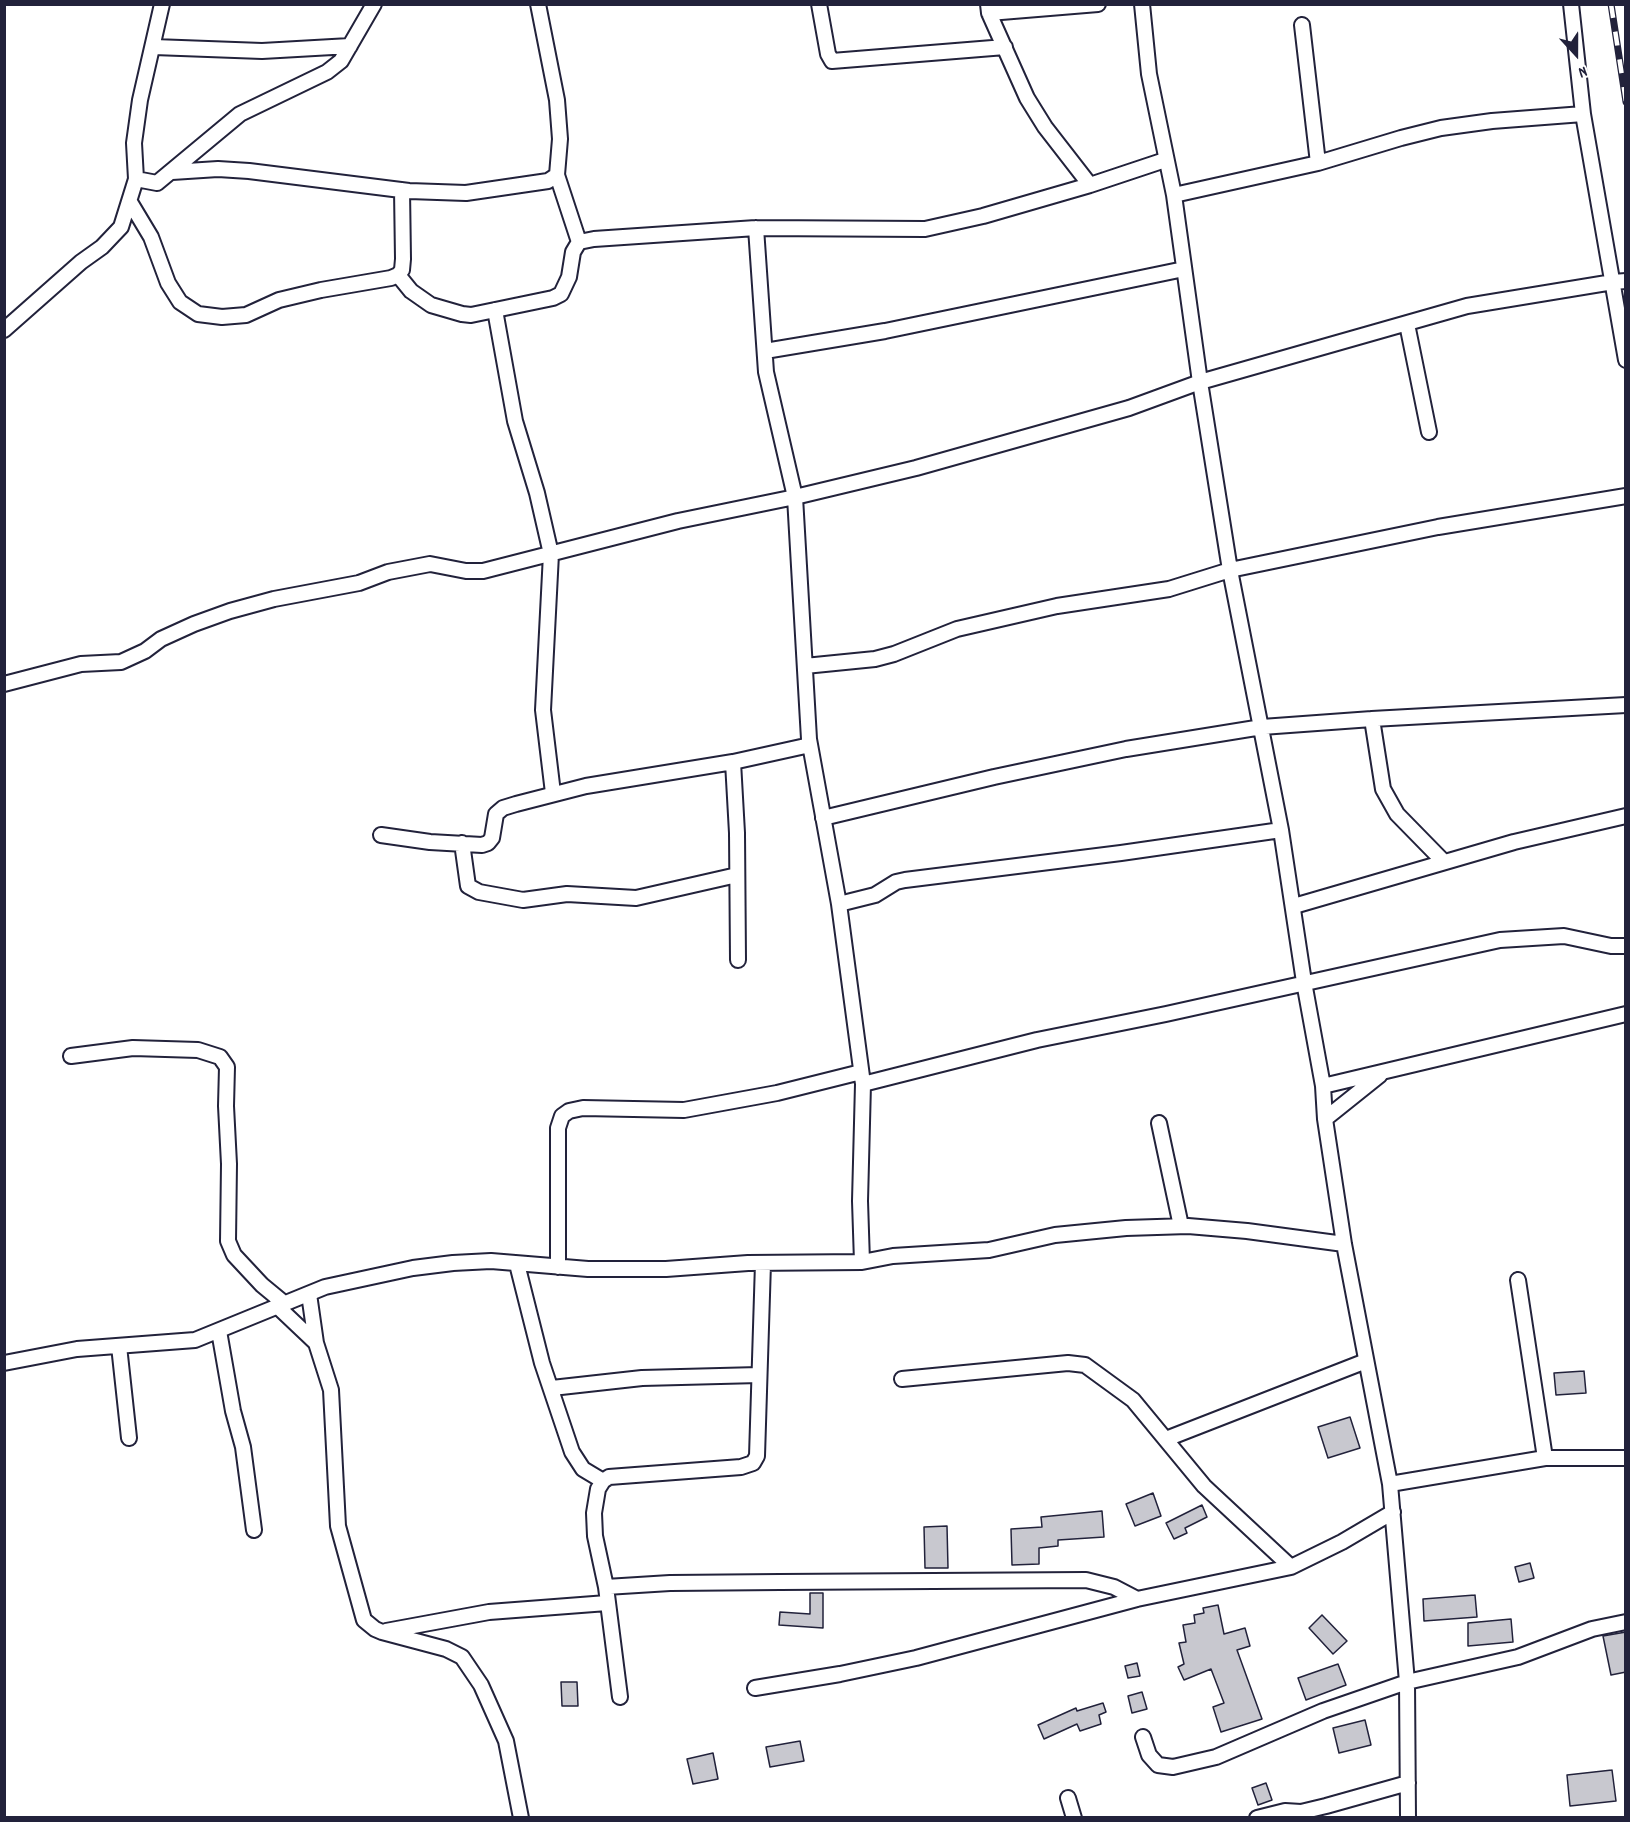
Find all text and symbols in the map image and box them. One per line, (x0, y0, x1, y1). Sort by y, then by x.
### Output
north arrow (1546, 24, 1606, 84)
text: N (1575, 59, 1590, 83)

